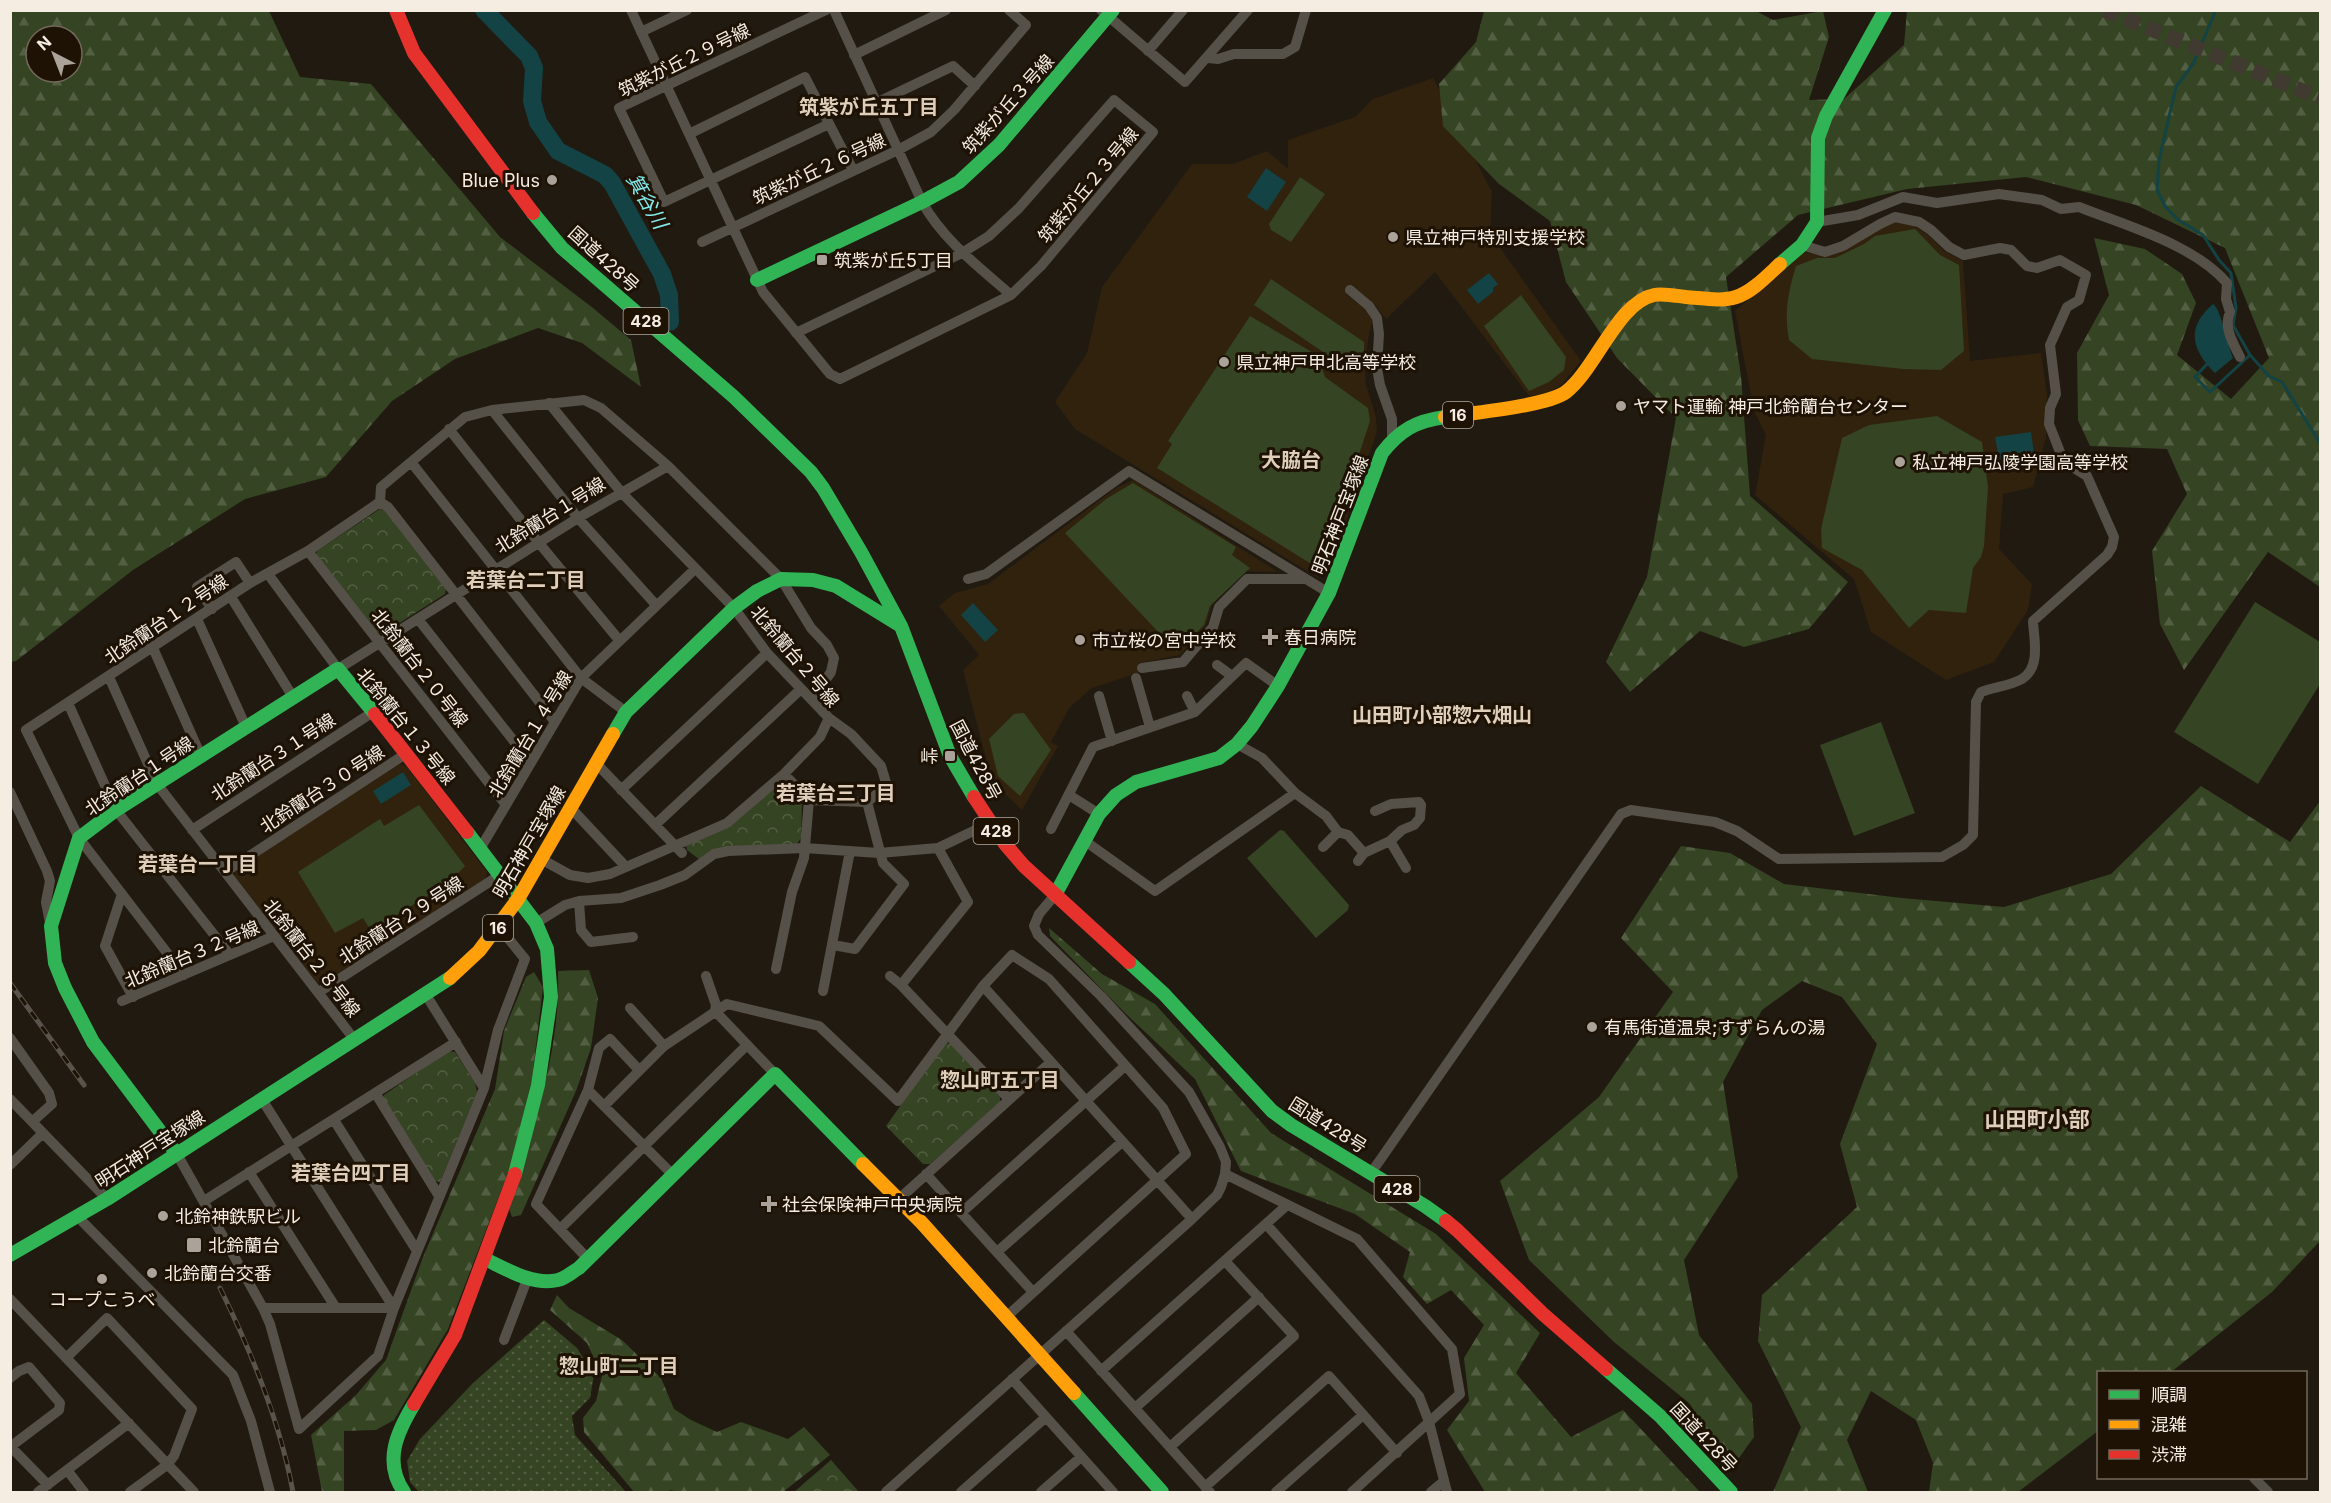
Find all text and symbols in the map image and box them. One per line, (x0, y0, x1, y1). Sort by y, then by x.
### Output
street label: 筑紫が丘２９号線 (615, 19, 753, 101)
north arrow (24, 24, 84, 84)
text: N (33, 31, 55, 54)
street label: 筑紫が丘３号線 (958, 50, 1058, 158)
district label: 筑紫が丘五丁目 (799, 95, 939, 119)
street label: 筑紫が丘２３号線 (1034, 123, 1142, 247)
street label: 筑紫が丘２６号線 (749, 129, 889, 209)
water label: 箕谷川 (622, 169, 673, 235)
place label: Blue Plus (462, 170, 540, 191)
marker: Blue Plus (545, 173, 559, 187)
street label: 国道428号 (564, 222, 644, 296)
place label: 県立神戸特別支援学校 (1405, 227, 1585, 248)
marker: 県立神戸特別支援学校 (1386, 230, 1400, 244)
place label: 筑紫が丘5丁目 (834, 250, 953, 271)
marker: 筑紫が丘5丁目 (815, 253, 829, 267)
road number: 428 (624, 308, 668, 334)
place label: 県立神戸甲北高等学校 (1236, 352, 1416, 373)
marker: 県立神戸甲北高等学校 (1217, 355, 1231, 369)
place label: ヤマト運輸 神戸北鈴蘭台センター (1633, 396, 1908, 417)
marker: ヤマト運輸 神戸北鈴蘭台センター (1614, 399, 1628, 413)
road number: 16 (1443, 402, 1473, 428)
district label: 大脇台 (1261, 448, 1321, 472)
street label: 明石神戸宝塚線 (1308, 452, 1372, 578)
place label: 私立神戸弘陵学園高等学校 (1912, 452, 2128, 473)
marker: 私立神戸弘陵学園高等学校 (1893, 455, 1907, 469)
street label: 北鈴蘭台１号線 (491, 473, 609, 557)
district label: 若葉台二丁目 (466, 568, 586, 592)
street label: 北鈴蘭台１２号線 (100, 570, 232, 668)
street label: 北鈴蘭台２号線 (746, 601, 844, 711)
street label: 北鈴蘭台２０号線 (367, 605, 473, 731)
place label: 春日病院 (1284, 627, 1356, 648)
marker: 春日病院 (1261, 628, 1279, 646)
place label: 市立桜の宮中学校 (1092, 630, 1236, 651)
marker: 市立桜の宮中学校 (1073, 633, 1087, 647)
street label: 北鈴蘭台１３号線 (353, 663, 459, 789)
street label: 北鈴蘭台１４号線 (484, 667, 576, 801)
district label: 山田町小部惣六畑山 (1352, 703, 1532, 727)
street label: 北鈴蘭台３１号線 (207, 709, 339, 805)
street label: 国道428号 (946, 716, 1006, 804)
street label: 北鈴蘭台１号線 (81, 732, 197, 820)
street label: 北鈴蘭台３０号線 (256, 741, 388, 837)
place label: 峠 (920, 746, 938, 767)
marker: 峠 (943, 749, 957, 763)
district label: 若葉台三丁目 (776, 781, 896, 805)
street label: 明石神戸宝塚線 (488, 782, 570, 902)
road number: 428 (974, 818, 1018, 844)
district label: 若葉台一丁目 (138, 852, 258, 876)
street label: 北鈴蘭台２９号線 (335, 872, 467, 968)
street label: 北鈴蘭台２８号線 (259, 895, 365, 1021)
road number: 16 (483, 915, 513, 941)
street label: 北鈴蘭台３２号線 (122, 916, 262, 992)
place label: 有馬街道温泉;すずらんの湯 (1604, 1017, 1825, 1038)
marker: 有馬街道温泉;すずらんの湯 (1585, 1020, 1599, 1034)
district label: 惣山町五丁目 (940, 1068, 1060, 1092)
street label: 国道428号 (1285, 1093, 1371, 1157)
street label: 明石神戸宝塚線 (91, 1106, 209, 1192)
district label: 山田町小部 (1985, 1107, 2090, 1132)
district label: 若葉台四丁目 (291, 1161, 411, 1185)
road number: 428 (1374, 1176, 1420, 1202)
place label: 社会保険神戸中央病院 (782, 1194, 962, 1215)
marker: 社会保険神戸中央病院 (760, 1195, 778, 1213)
place label: 北鈴神鉄駅ビル (175, 1206, 301, 1227)
marker: 北鈴神鉄駅ビル (156, 1209, 170, 1223)
place label: 北鈴蘭台 (208, 1235, 280, 1256)
marker: 北鈴蘭台 (185, 1236, 203, 1254)
place label: 北鈴蘭台交番 (164, 1263, 272, 1284)
marker: 北鈴蘭台交番 (145, 1266, 159, 1280)
marker: コープこうべ (95, 1272, 109, 1286)
place label: コープこうべ (49, 1289, 155, 1310)
district label: 惣山町二丁目 (559, 1354, 679, 1378)
legend (2097, 1371, 2307, 1479)
text: 順調 (2151, 1384, 2187, 1405)
street label: 国道428号 (1666, 1398, 1742, 1476)
text: 混雑 (2151, 1414, 2187, 1435)
text: 渋滞 (2151, 1444, 2187, 1465)

